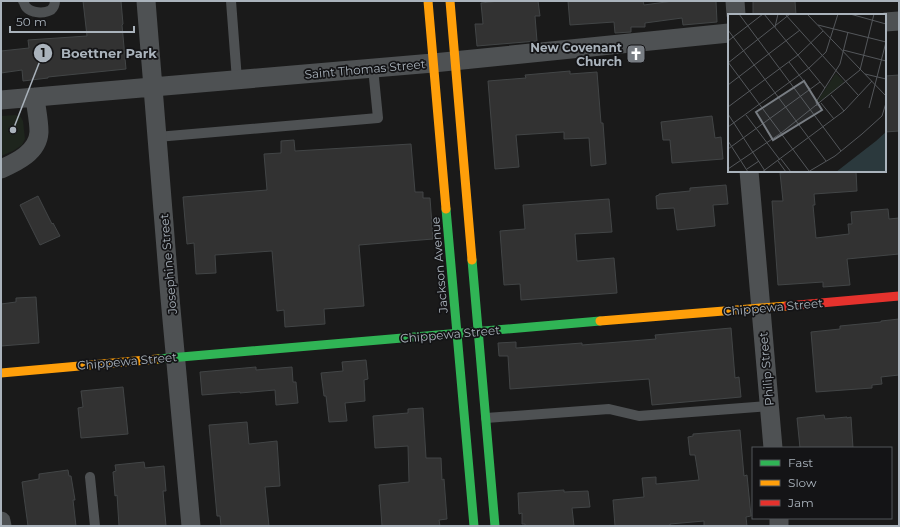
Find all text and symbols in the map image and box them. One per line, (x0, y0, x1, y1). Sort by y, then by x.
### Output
scale bar (10, 8, 134, 34)
text: 50 m (16, 14, 47, 29)
inset map (728, 14, 886, 172)
place label: New Covenant Church (530, 40, 623, 69)
callout: Boettner Park (33, 41, 165, 66)
church icon: New Covenant Church (625, 43, 647, 65)
text: 1 (41, 45, 45, 60)
text: Boettner Park (61, 45, 157, 61)
street label: Saint Thomas Street (304, 56, 426, 82)
street label: Josephine Street (156, 213, 180, 316)
street label: Jackson Avenue (427, 216, 451, 315)
street label: Chippewa Street (722, 295, 824, 319)
street label: Chippewa Street (399, 322, 501, 346)
street label: Philip Street (755, 331, 777, 407)
street label: Chippewa Street (76, 349, 178, 373)
legend (752, 447, 892, 519)
text: Fast (788, 455, 813, 470)
text: Slow (788, 475, 817, 490)
text: Jam (787, 495, 814, 510)

